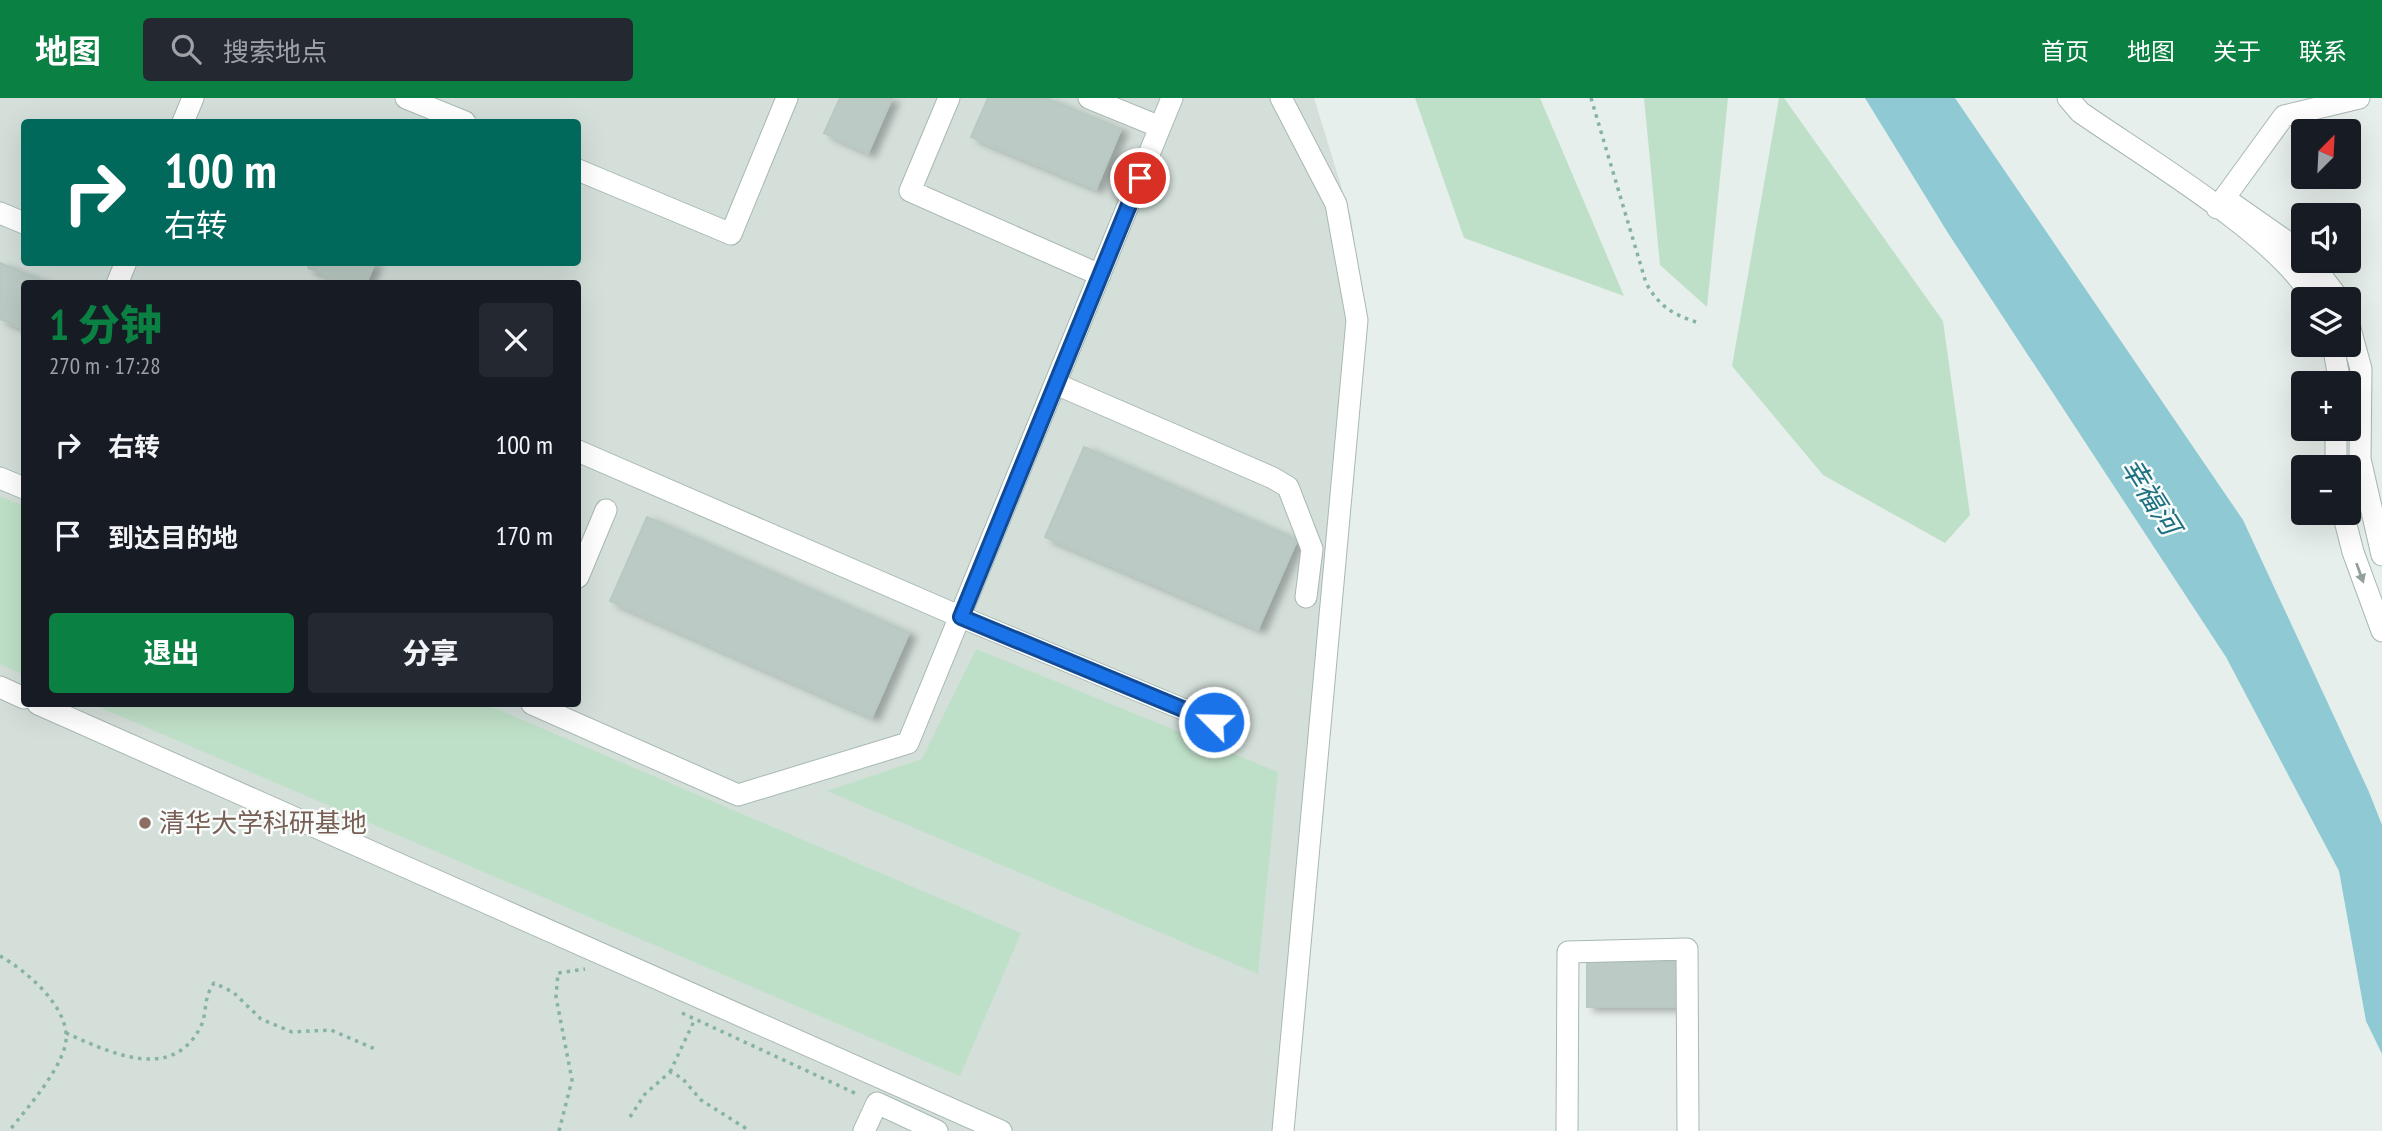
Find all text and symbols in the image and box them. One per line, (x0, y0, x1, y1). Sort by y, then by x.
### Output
search box (143, 18, 633, 81)
text: 地图 (35, 29, 101, 72)
icon: search (167, 30, 205, 68)
text: 搜索地点 (223, 35, 327, 68)
text: 首页 (2041, 36, 2089, 67)
text: 地图 (2127, 36, 2175, 67)
text: 关于 (2213, 36, 2261, 67)
text: 联系 (2299, 36, 2347, 67)
north arrow (2291, 119, 2361, 189)
map controls (2291, 119, 2361, 525)
text: 100 m (164, 138, 277, 202)
icon: right (49, 147, 140, 238)
pin (1110, 148, 1170, 208)
icon: arrive (1121, 159, 1159, 197)
button: sound (2291, 203, 2361, 273)
text: 右转 (164, 204, 228, 246)
button: layers (2291, 287, 2361, 357)
text: 1 分钟 (49, 297, 162, 352)
button: close (479, 303, 553, 377)
text: 270 m · 17:28 (49, 351, 161, 380)
button: + (2291, 371, 2361, 441)
icon: right (49, 426, 87, 464)
text: 100 m (495, 428, 553, 461)
text: 右转 (108, 430, 160, 463)
water label: 幸福河 (2113, 450, 2192, 545)
button: − (2291, 455, 2361, 525)
icon: arrive (49, 517, 87, 555)
text: 170 m (495, 519, 553, 552)
text: 到达目的地 (108, 521, 238, 554)
one-way arrow (2355, 562, 2366, 583)
button: 退出 (49, 613, 294, 693)
button: 分享 (308, 613, 553, 693)
position arrow (1177, 685, 1251, 759)
place label: 清华大学科研基地 (159, 806, 367, 839)
marker: 清华大学科研基地 (137, 815, 153, 831)

